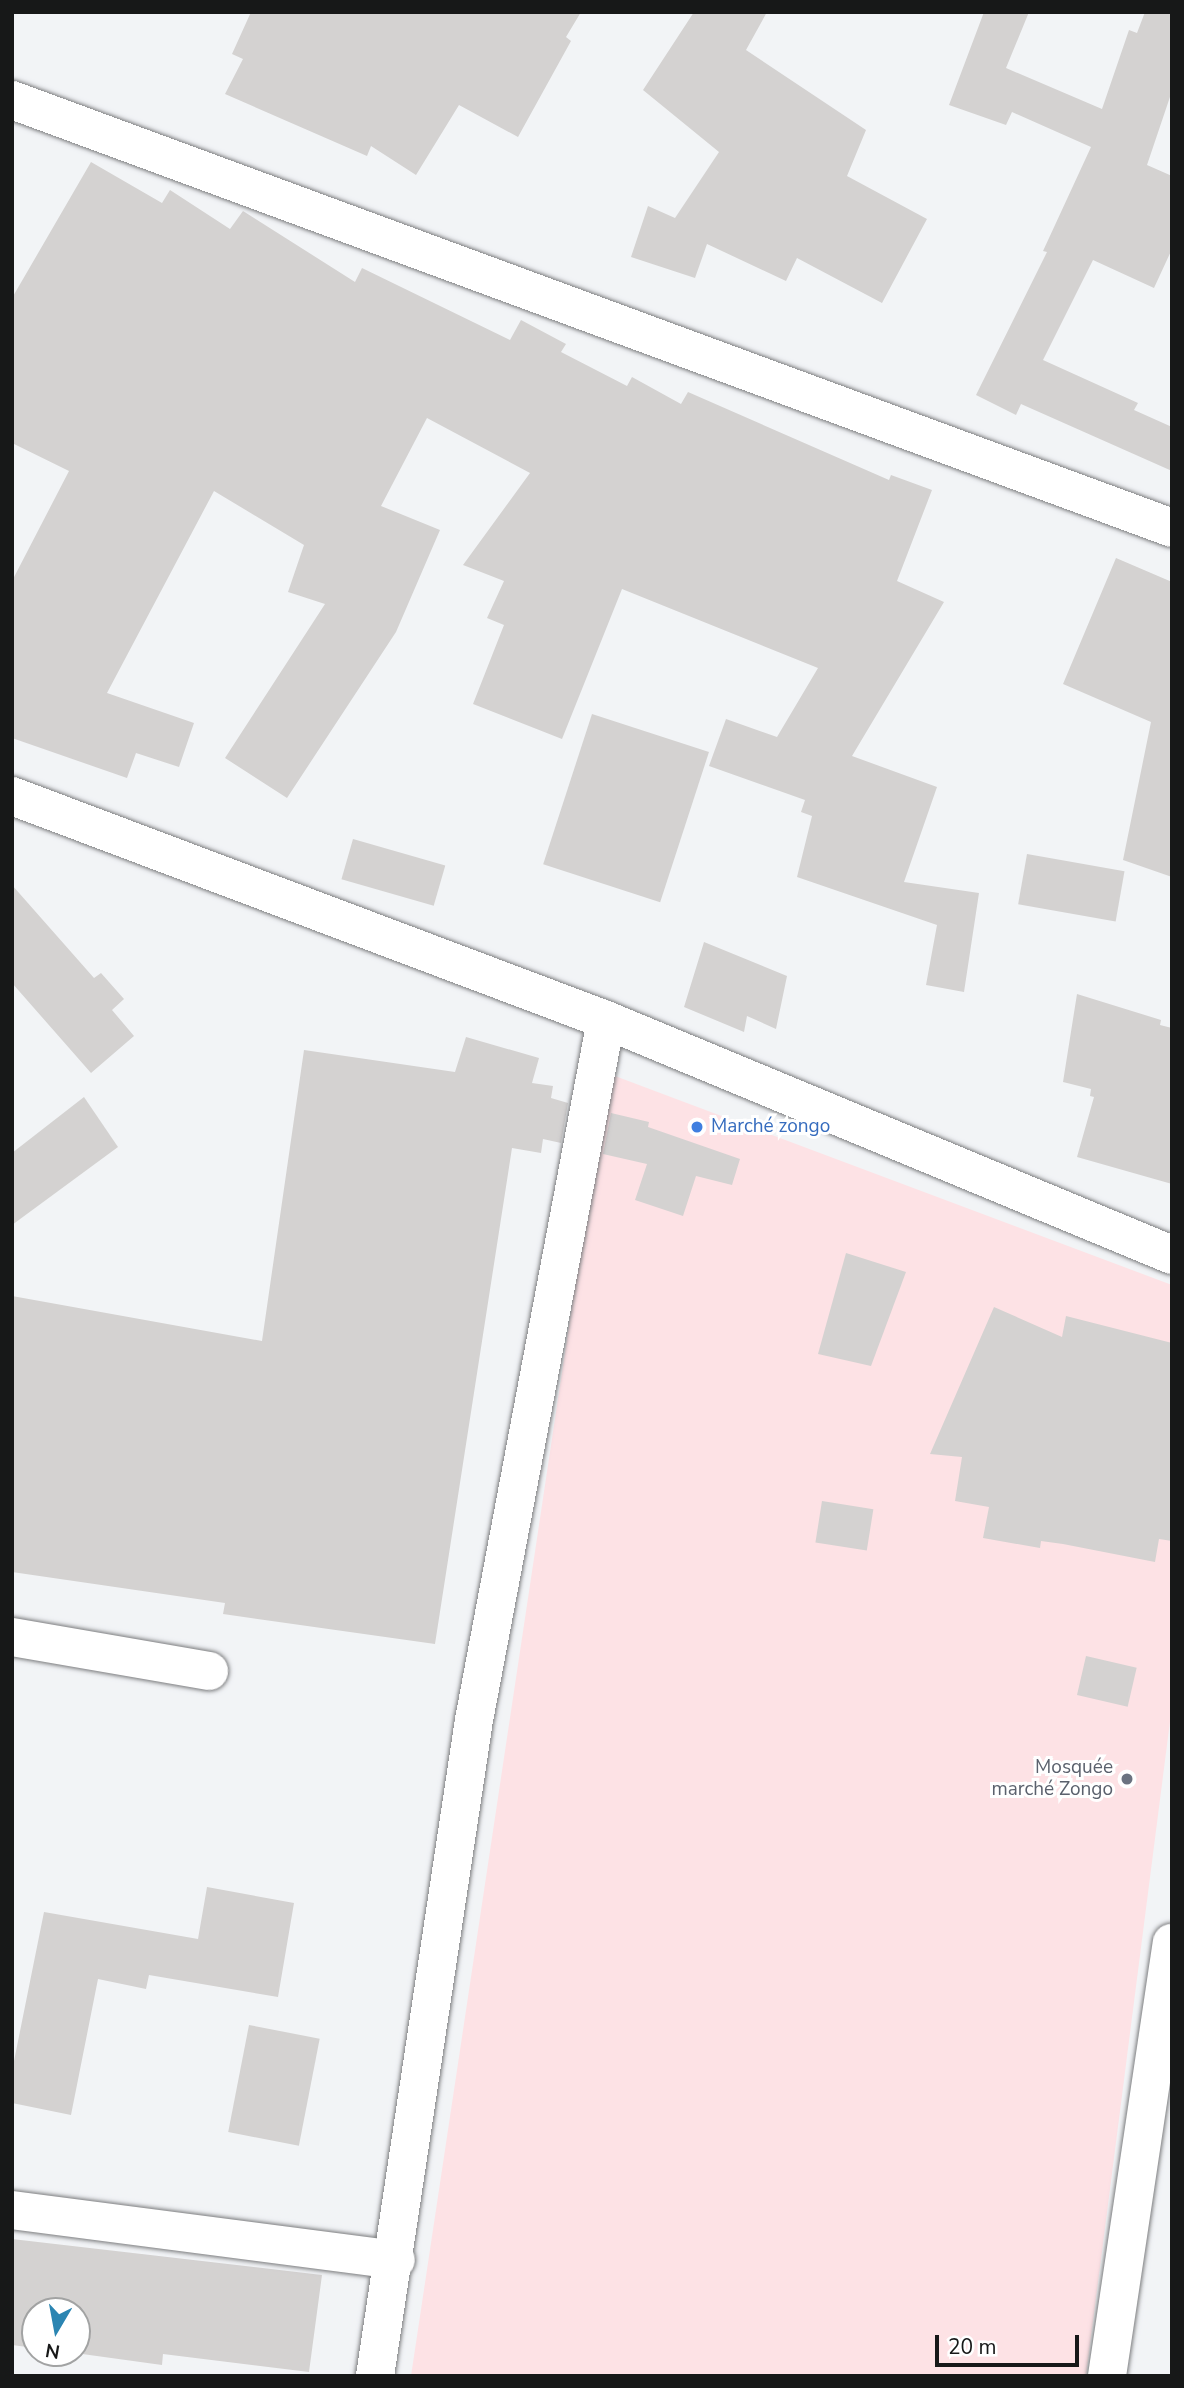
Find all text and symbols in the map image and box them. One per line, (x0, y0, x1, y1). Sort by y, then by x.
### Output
place label: Marché zongo (711, 1116, 830, 1138)
marker: Marché zongo (689, 1119, 705, 1135)
place label: Mosquée marché Zongo (991, 1757, 1113, 1801)
marker: Mosquée marché Zongo (1119, 1771, 1135, 1787)
north arrow (21, 2297, 91, 2367)
scale bar (939, 2322, 1082, 2366)
text: 20 m (948, 2333, 997, 2361)
text: N (43, 2337, 62, 2365)

